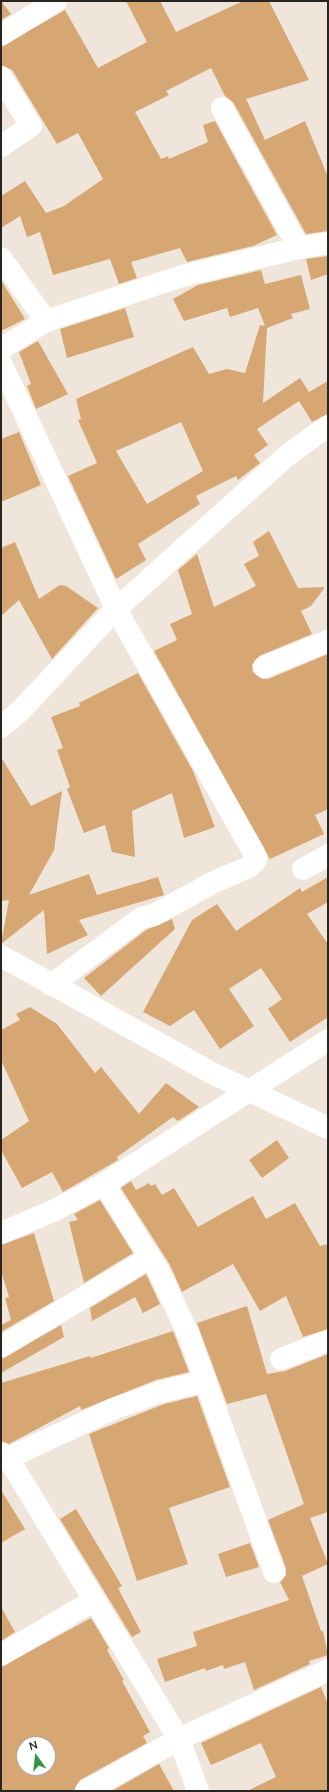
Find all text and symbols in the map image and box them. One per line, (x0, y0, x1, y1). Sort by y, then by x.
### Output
north arrow (16, 1736, 56, 1776)
text: N (27, 1738, 39, 1753)

